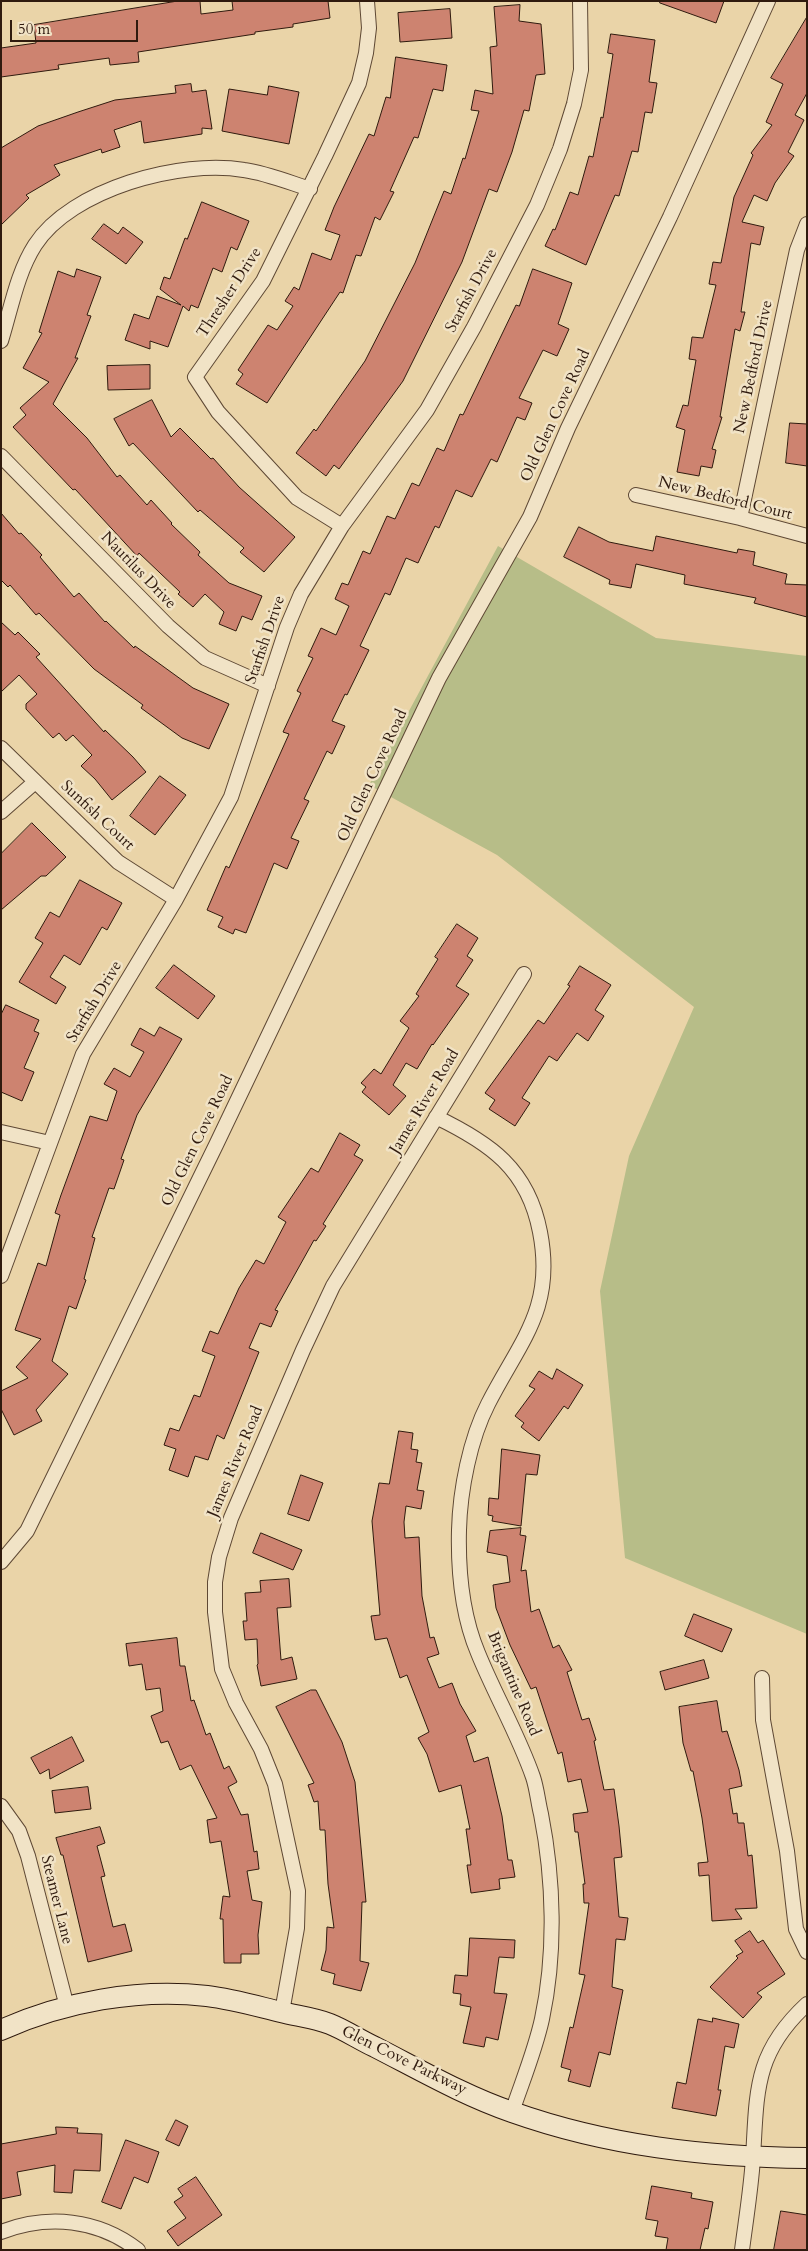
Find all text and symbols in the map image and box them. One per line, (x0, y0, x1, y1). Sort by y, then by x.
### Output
scale bar (12, 10, 140, 42)
text: 50 m (18, 19, 50, 39)
street label: Thresher Drive (194, 244, 266, 342)
street label: Starfish Drive (442, 246, 502, 336)
street label: New Bedford Drive (731, 299, 777, 435)
street label: Old Glen Cove Road (517, 347, 595, 485)
street label: New Bedford Court (656, 473, 794, 525)
street label: Nautilus Drive (96, 528, 180, 614)
street label: Starfish Drive (242, 593, 290, 687)
street label: Old Glen Cove Road (334, 707, 412, 845)
street label: Sunfish Court (56, 777, 138, 855)
street label: Starfish Drive (63, 958, 127, 1046)
street label: James River Road (386, 1046, 464, 1158)
street label: Old Glen Cove Road (158, 1072, 238, 1210)
street label: James River Road (204, 1403, 268, 1521)
street label: Brigantine Road (482, 1629, 544, 1739)
street label: Steamer Lane (36, 1853, 76, 1947)
street label: Glen Cove Parkway (338, 2022, 470, 2100)

